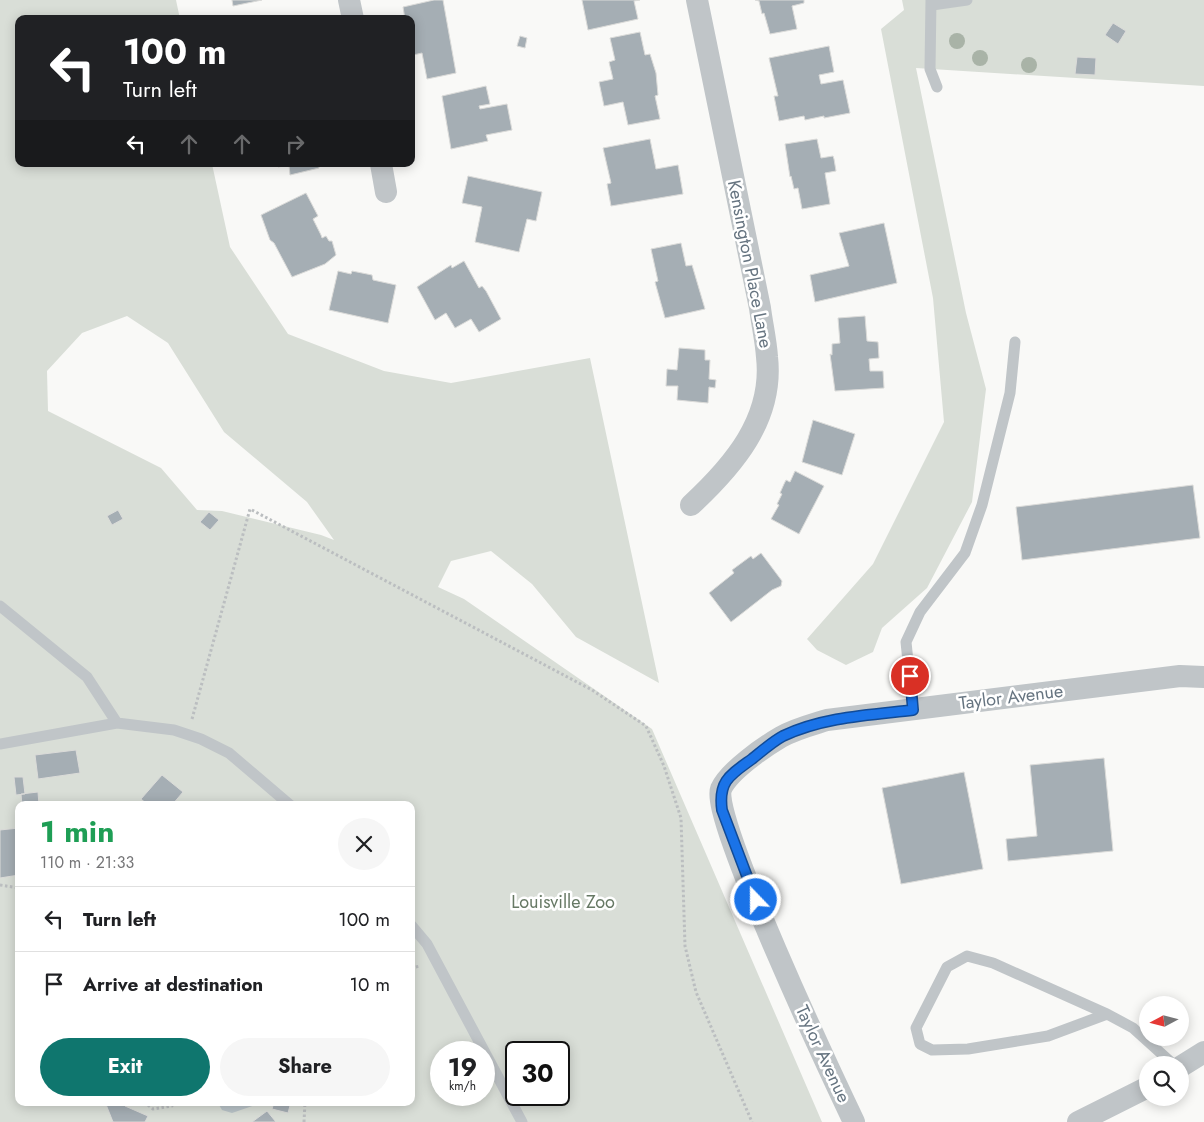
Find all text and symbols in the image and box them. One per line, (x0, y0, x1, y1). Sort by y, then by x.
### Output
text: 100 m (123, 27, 226, 77)
icon: left (40, 35, 105, 100)
text: Turn left (123, 73, 197, 105)
icon: left (122, 130, 150, 158)
icon: ahead (175, 130, 203, 158)
icon: ahead (228, 130, 256, 158)
icon: right (281, 130, 309, 158)
street label: Kensington Place Lane (721, 178, 779, 350)
pin (889, 655, 931, 697)
icon: arrive (896, 662, 924, 690)
street label: Taylor Avenue (957, 678, 1065, 716)
text: 1 min (40, 810, 114, 853)
button: close (338, 818, 390, 870)
text: 110 m · 21:33 (40, 851, 134, 874)
position arrow (729, 873, 781, 925)
park label: Louisville Zoo (511, 889, 615, 915)
icon: left (40, 905, 68, 933)
text: Turn left (83, 906, 156, 933)
text: 100 m (338, 906, 390, 933)
icon: arrive (40, 970, 68, 998)
text: Arrive at destination (83, 971, 263, 998)
text: 10 m (350, 971, 390, 998)
north arrow (1139, 996, 1189, 1046)
map controls (1139, 996, 1189, 1106)
street label: Taylor Avenue (789, 1001, 857, 1107)
button: Exit (40, 1038, 210, 1096)
button: Share (220, 1038, 390, 1096)
speed limit sign: 30 (505, 1041, 570, 1106)
text: 19 (448, 1049, 477, 1085)
button: search (1139, 1056, 1189, 1106)
text: km/h (449, 1077, 476, 1095)

